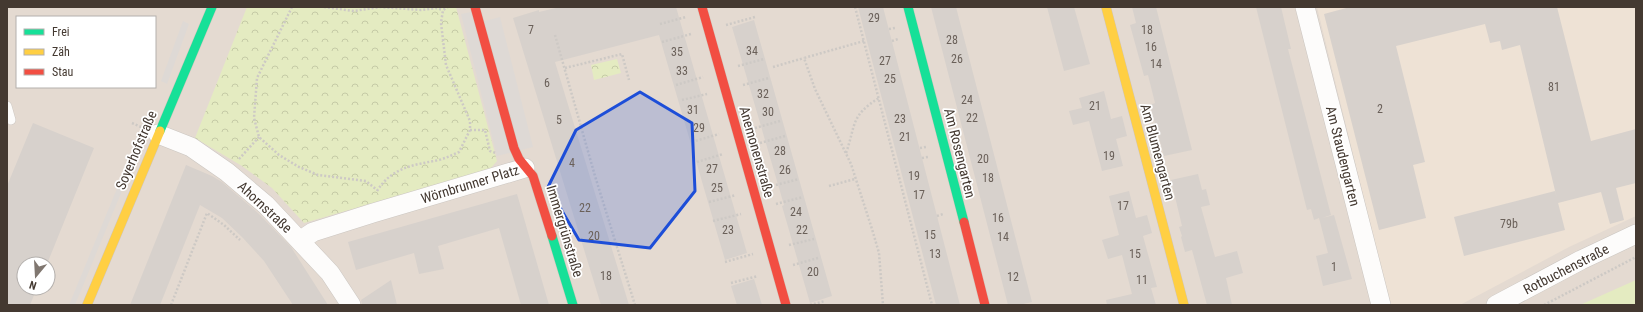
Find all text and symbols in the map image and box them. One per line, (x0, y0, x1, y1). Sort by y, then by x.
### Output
house number: 29 (868, 11, 880, 25)
legend (16, 16, 156, 88)
house number: 7 (528, 23, 534, 37)
house number: 18 (1141, 23, 1153, 37)
text: Frei (52, 25, 70, 39)
house number: 28 (946, 33, 958, 47)
house number: 16 (1145, 40, 1157, 54)
house number: 34 (746, 44, 758, 58)
text: Zäh (52, 45, 70, 59)
house number: 35 (671, 45, 683, 59)
house number: 26 (951, 52, 963, 66)
house number: 27 (879, 54, 891, 68)
house number: 14 (1150, 57, 1162, 71)
house number: 33 (676, 64, 688, 78)
text: Stau (52, 65, 74, 79)
house number: 25 (884, 72, 896, 86)
house number: 6 (544, 76, 550, 90)
house number: 81 (1548, 80, 1560, 94)
house number: 32 (757, 87, 769, 101)
house number: 24 (961, 93, 973, 107)
house number: 21 (1089, 99, 1101, 113)
street label: Am Blumengarten (1137, 102, 1179, 202)
house number: 2 (1377, 102, 1383, 116)
house number: 31 (687, 103, 699, 117)
street label: Am Staudengarten (1323, 104, 1363, 208)
street label: Anemonenstraße (736, 105, 778, 200)
house number: 30 (762, 105, 774, 119)
street label: Am Rosengarten (941, 107, 979, 199)
street label: Soyerhofstraße (112, 108, 160, 192)
house number: 22 (966, 111, 978, 125)
house number: 23 (894, 112, 906, 126)
house number: 5 (556, 113, 562, 127)
house number: 29 (693, 121, 705, 135)
house number: 21 (899, 130, 911, 144)
house number: 28 (774, 144, 786, 158)
house number: 19 (1103, 149, 1115, 163)
house number: 20 (977, 152, 989, 166)
house number: 4 (569, 156, 575, 170)
street label: Wörnbrunner Platz (419, 161, 521, 207)
house number: 27 (706, 162, 718, 176)
house number: 26 (779, 163, 791, 177)
house number: 19 (908, 169, 920, 183)
house number: 18 (982, 171, 994, 185)
street label: Ahornstraße (235, 178, 296, 236)
house number: 25 (711, 181, 723, 195)
street label: Immergrünstraße (543, 183, 587, 279)
house number: 17 (913, 188, 925, 202)
house number: 17 (1117, 199, 1129, 213)
house number: 22 (579, 201, 591, 215)
house number: 24 (790, 205, 802, 219)
house number: 16 (992, 211, 1004, 225)
house number: 79b (1500, 217, 1518, 231)
house number: 23 (722, 223, 734, 237)
house number: 22 (796, 223, 808, 237)
house number: 15 (924, 228, 936, 242)
house number: 20 (588, 229, 600, 243)
house number: 14 (997, 230, 1009, 244)
street label: Rotbuchenstraße (1521, 240, 1612, 297)
house number: 13 (929, 247, 941, 261)
house number: 15 (1129, 247, 1141, 261)
north arrow (16, 256, 56, 296)
house number: 1 (1331, 260, 1337, 274)
house number: 20 (807, 265, 819, 279)
house number: 18 (600, 269, 612, 283)
house number: 12 (1007, 270, 1019, 284)
house number: 11 (1136, 273, 1148, 287)
text: N (28, 278, 38, 292)

